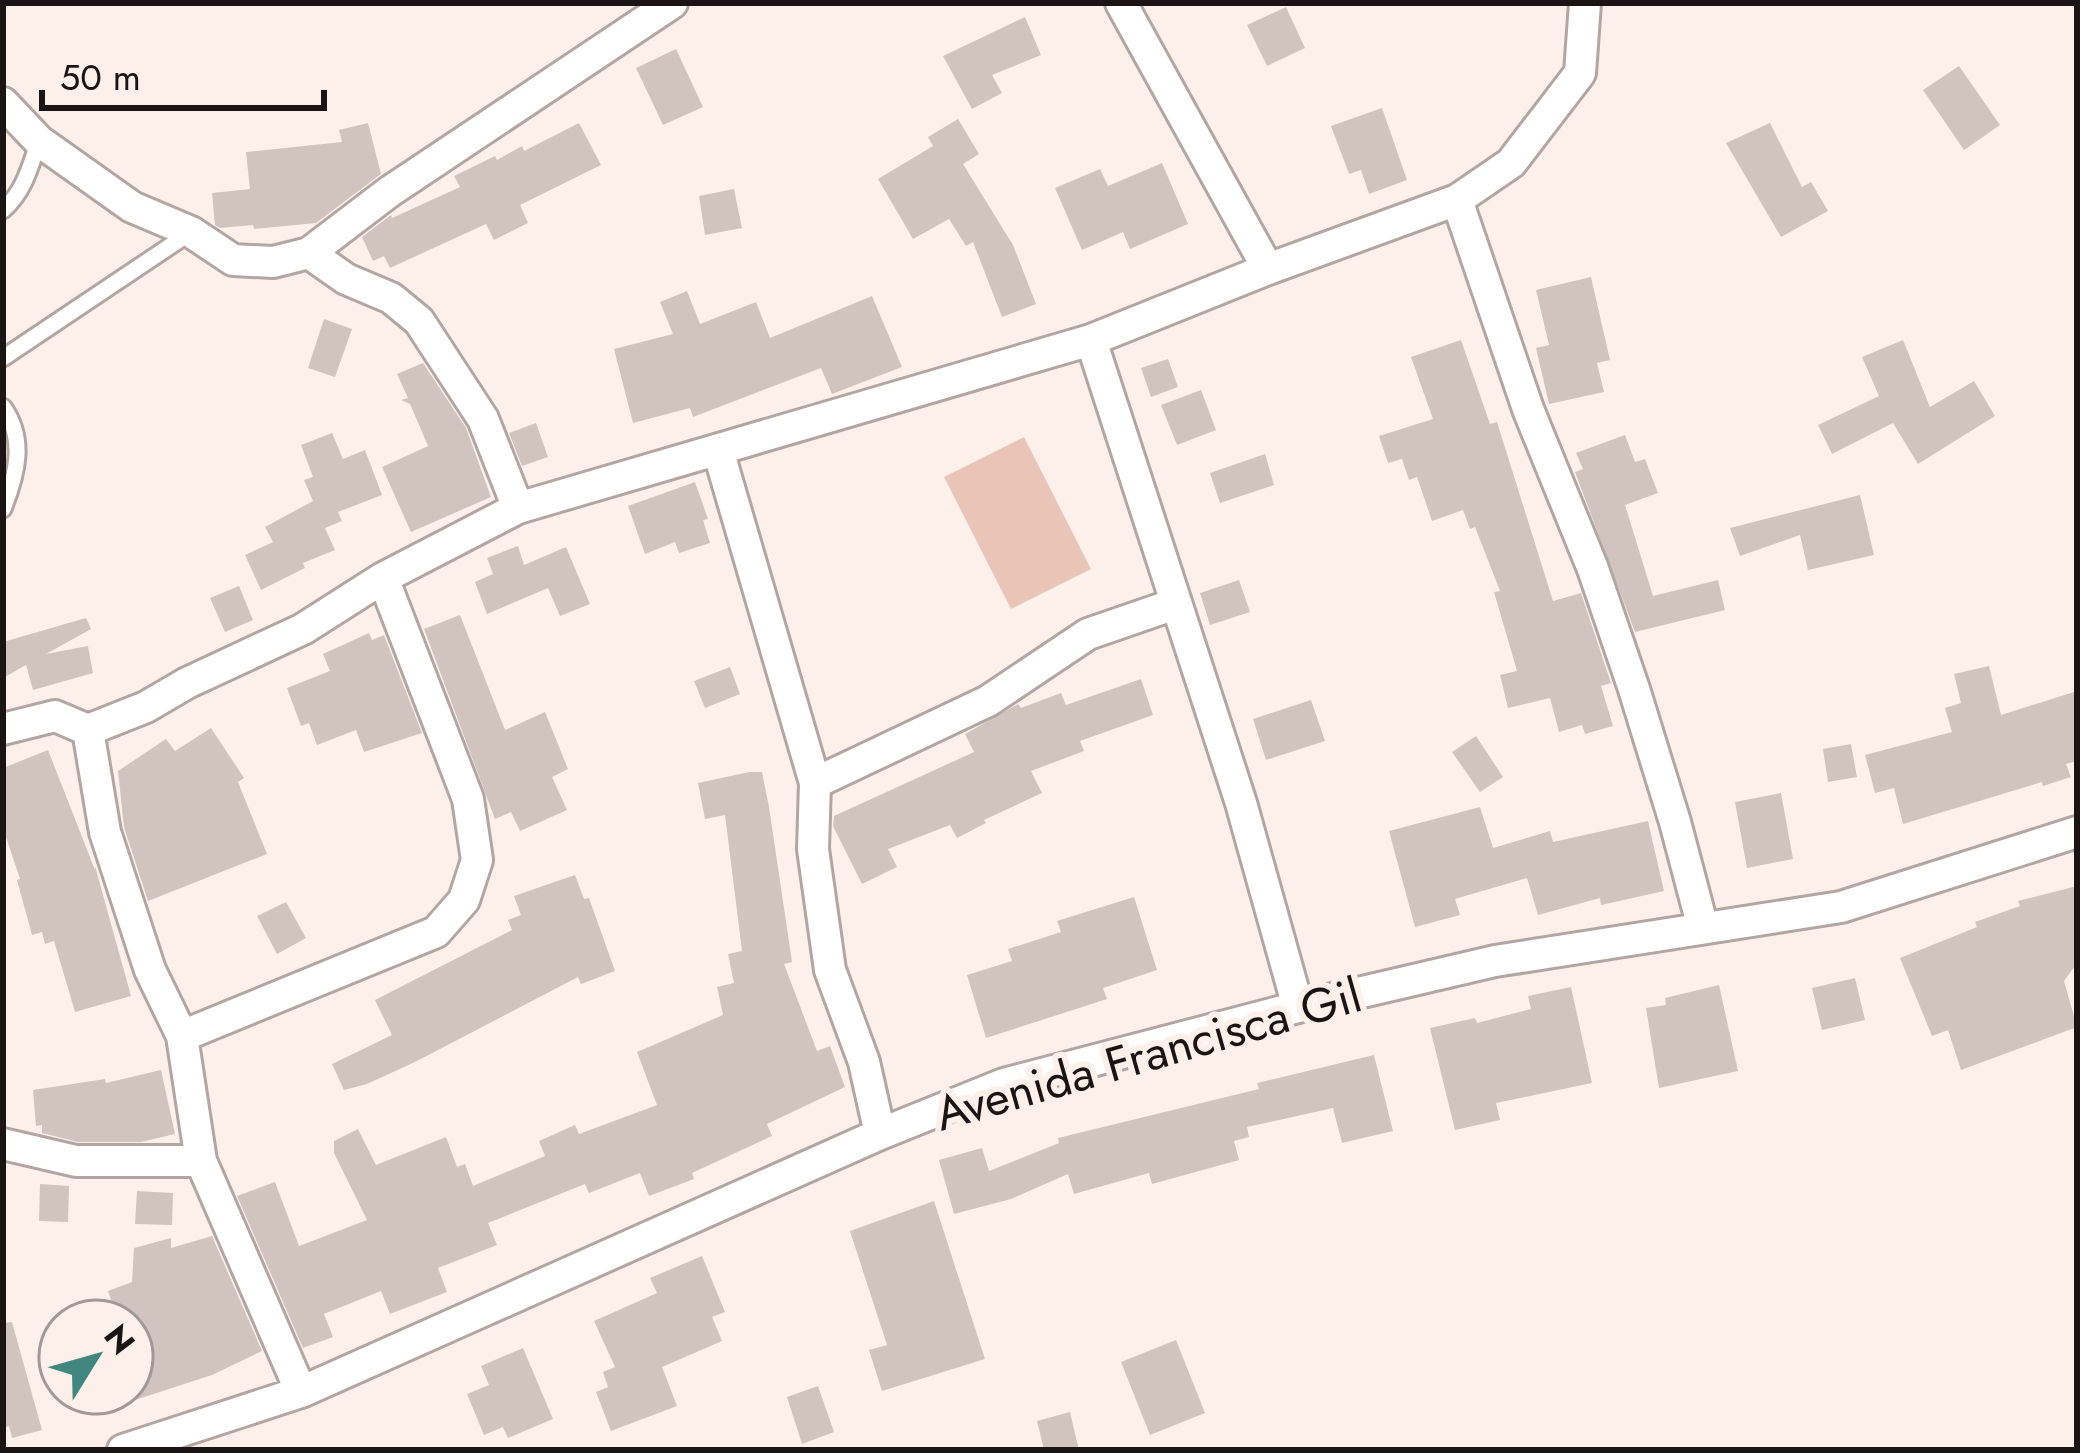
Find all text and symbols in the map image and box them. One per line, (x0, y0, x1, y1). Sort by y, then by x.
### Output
scale bar (42, 36, 324, 110)
text: 50 m (60, 51, 141, 103)
street label: Avenida Francisca Gil (927, 961, 1369, 1148)
north arrow (36, 1297, 156, 1417)
text: N (93, 1315, 146, 1364)

